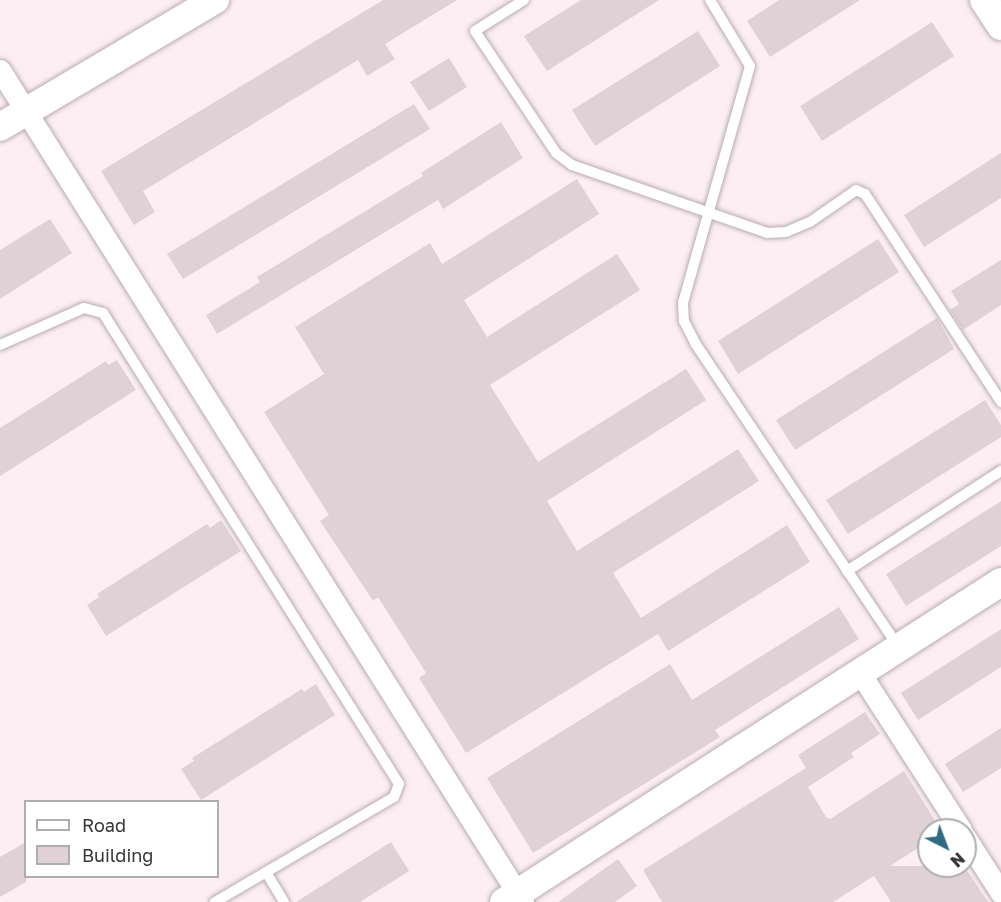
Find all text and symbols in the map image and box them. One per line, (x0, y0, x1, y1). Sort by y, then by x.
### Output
legend (24, 800, 219, 878)
text: Road (82, 814, 126, 836)
north arrow (917, 818, 977, 878)
text: Building (82, 844, 153, 866)
text: N (946, 848, 969, 871)

